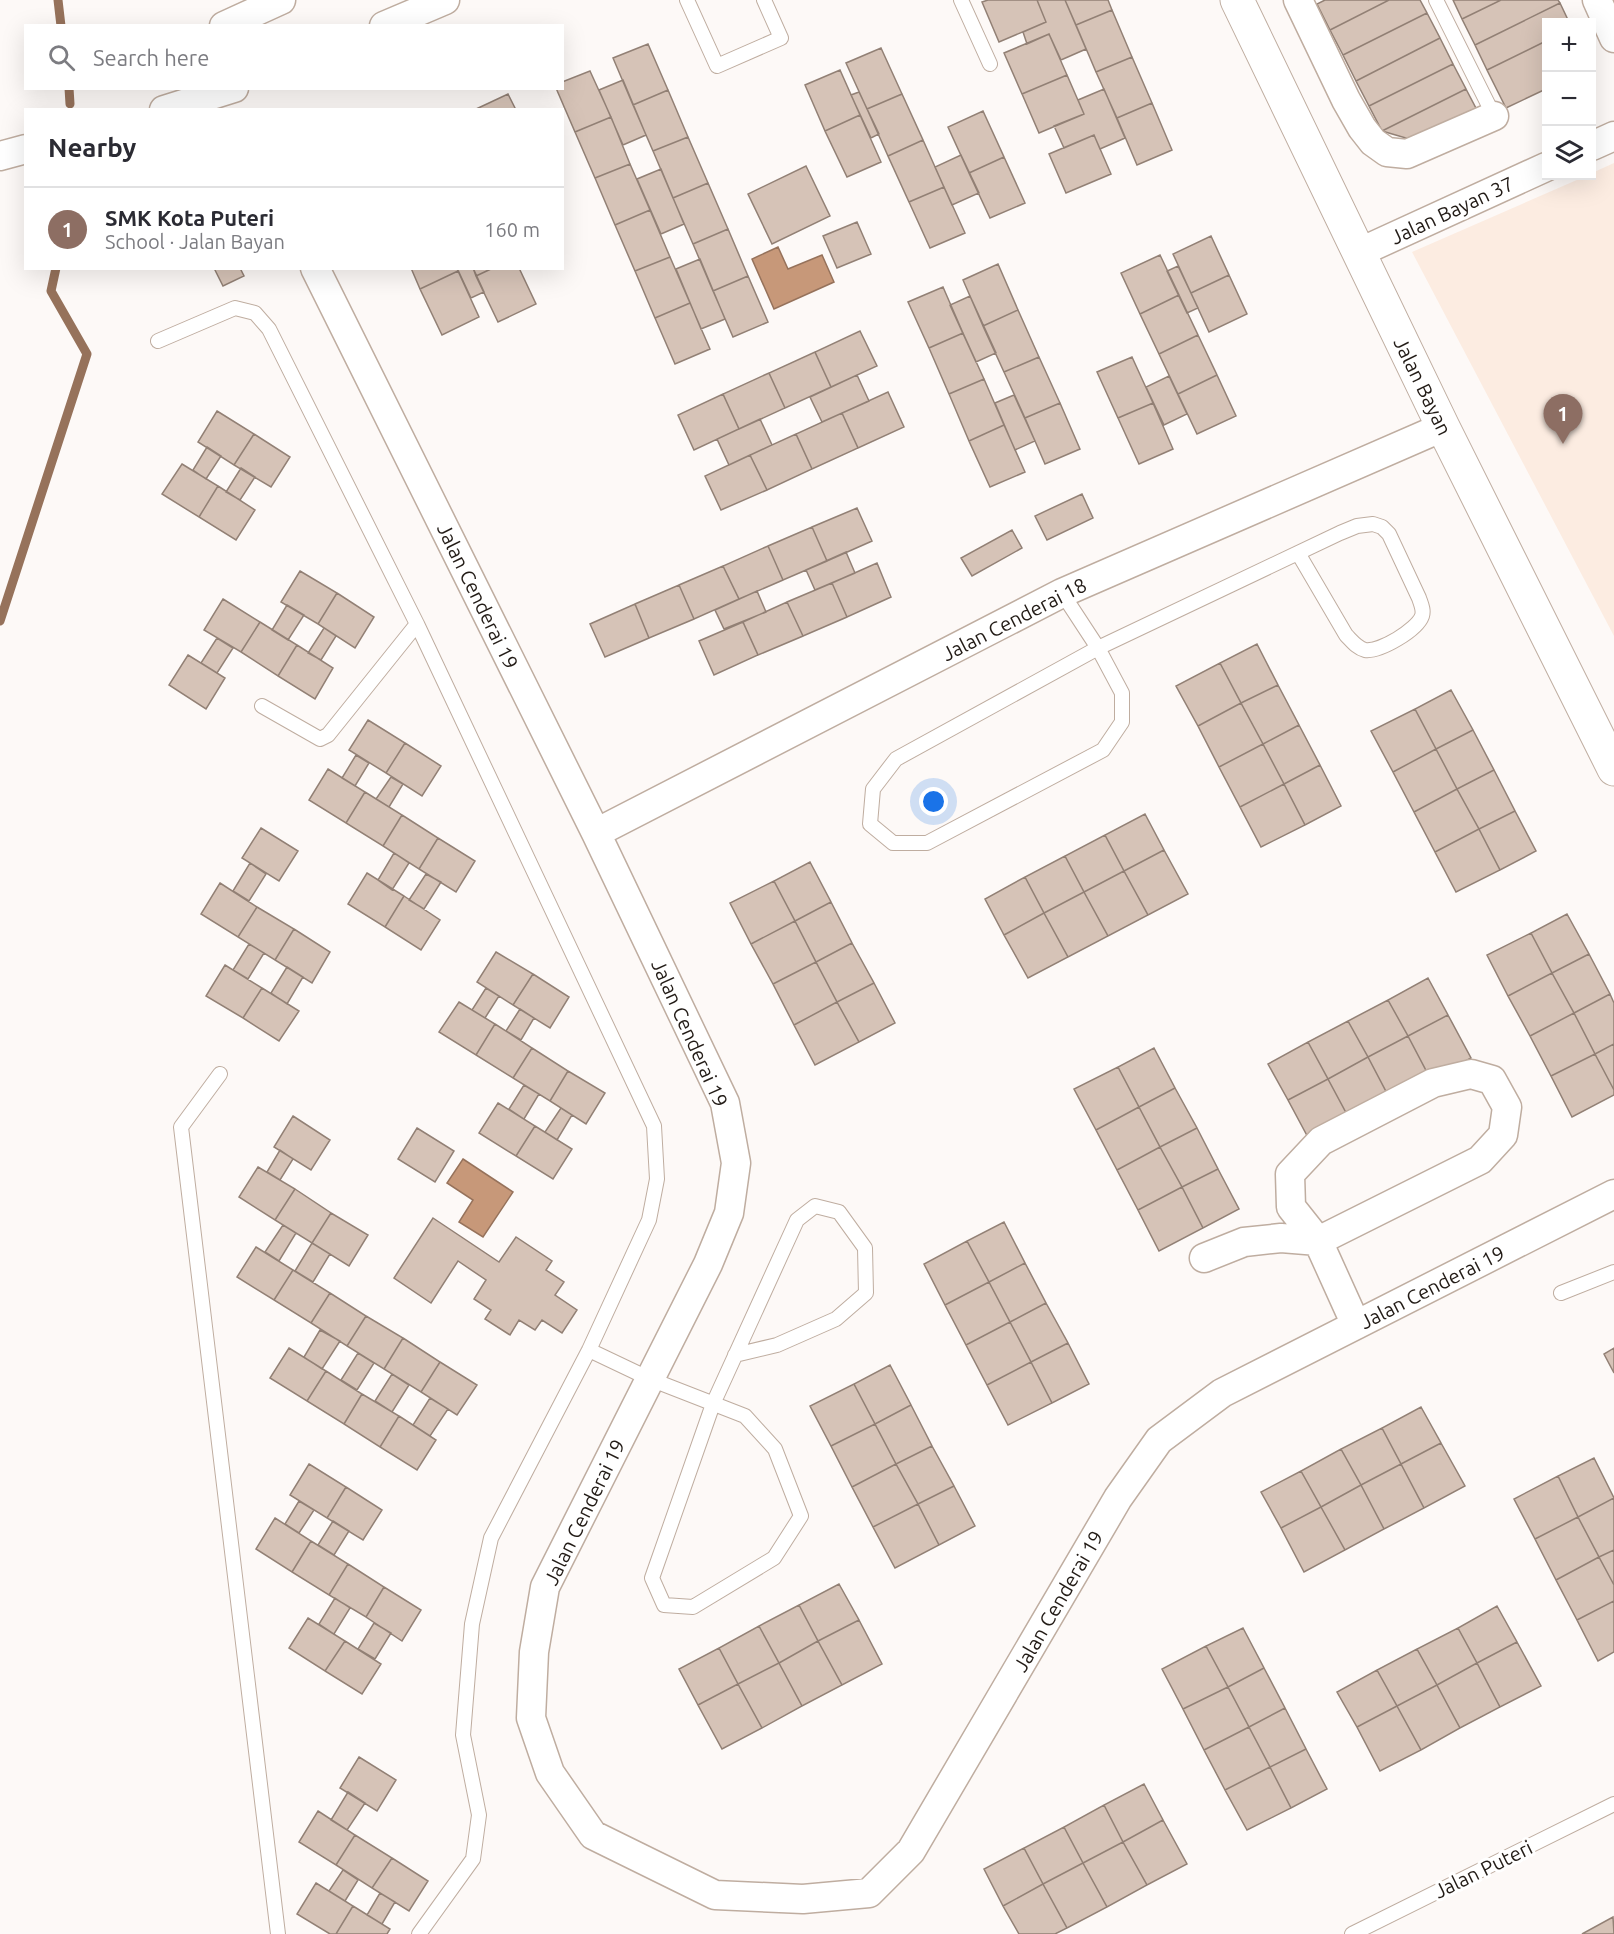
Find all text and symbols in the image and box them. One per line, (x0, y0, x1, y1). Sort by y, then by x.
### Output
map controls (1542, 18, 1596, 180)
button: + (1542, 18, 1596, 72)
search box (24, 24, 564, 90)
icon: search (45, 41, 78, 74)
text: Search here (93, 45, 209, 70)
button: − (1542, 72, 1596, 126)
button: layers (1542, 126, 1596, 180)
text: Nearby (48, 133, 136, 162)
street label: Jalan Bayan 37 (1387, 171, 1517, 249)
text: SMK Kota Puteri (105, 205, 274, 230)
text: 1 (62, 218, 73, 241)
text: 160 m (484, 218, 540, 241)
text: School · Jalan Bayan (105, 230, 285, 253)
street label: Jalan Bayan (1389, 333, 1457, 439)
pin: 1 (1544, 394, 1582, 444)
street label: Jalan Cenderai 19 (433, 520, 523, 672)
street label: Jalan Cenderai 18 (938, 573, 1090, 665)
your location (919, 787, 948, 816)
street label: Jalan Cenderai 19 (647, 956, 733, 1110)
street label: Jalan Cenderai 19 (1356, 1241, 1508, 1333)
street label: Jalan Cenderai 19 (539, 1436, 629, 1588)
street label: Jalan Cenderai 19 (1008, 1526, 1108, 1676)
street label: Jalan Puteri (1430, 1835, 1536, 1903)

